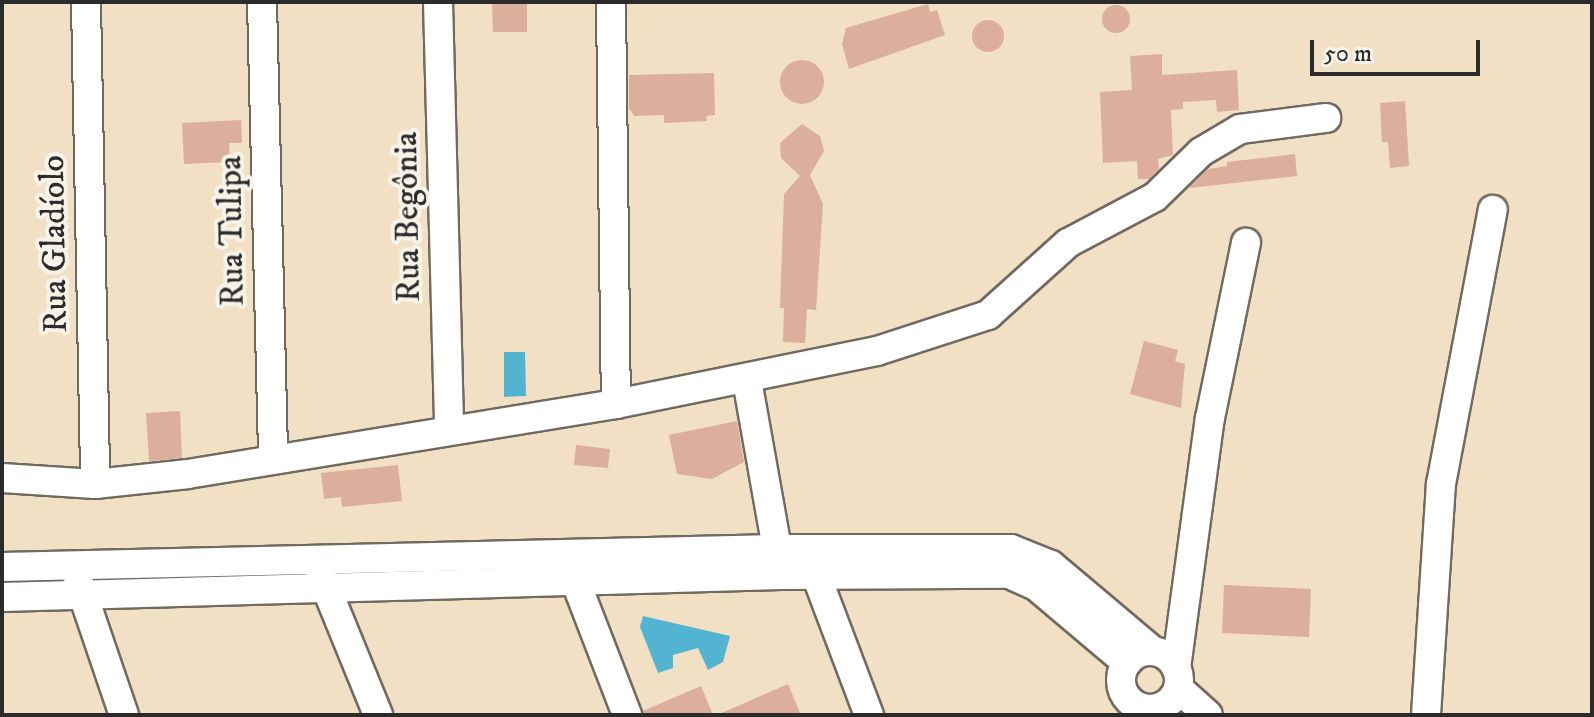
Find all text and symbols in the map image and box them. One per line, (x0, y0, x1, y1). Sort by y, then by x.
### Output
scale bar (1314, 24, 1484, 74)
text: 50 m (1324, 39, 1372, 69)
street label: Rua Begônia (386, 131, 430, 303)
street label: Rua Gladíolo (33, 155, 77, 333)
street label: Rua Tulipa (210, 155, 254, 307)

